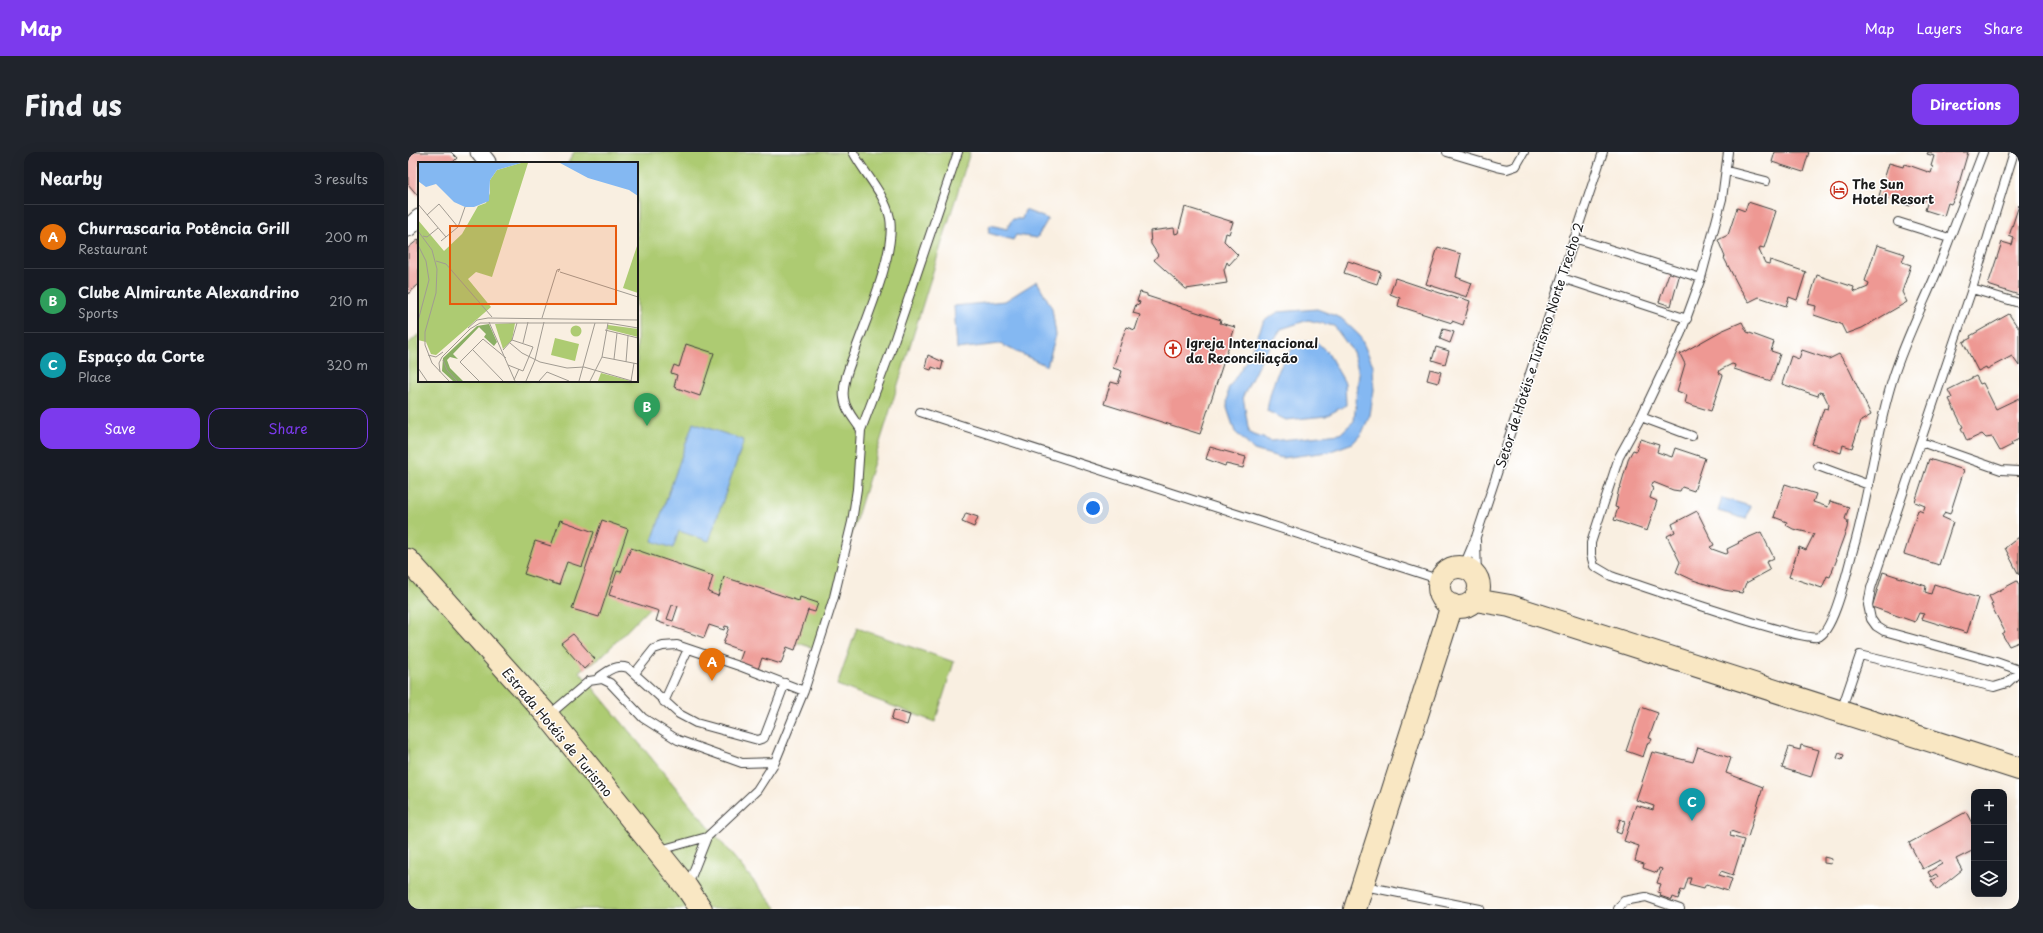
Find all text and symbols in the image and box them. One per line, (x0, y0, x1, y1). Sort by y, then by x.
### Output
text: Map (20, 14, 62, 42)
text: Map (1865, 18, 1895, 39)
text: Layers (1917, 18, 1962, 39)
text: Share (1984, 18, 2023, 39)
text: Find us (24, 83, 122, 126)
button: Directions (1912, 84, 2019, 125)
inset map (418, 162, 638, 382)
text: Nearby (40, 165, 102, 191)
text: 3 results (314, 169, 368, 188)
place label: The Sun Hotel Resort (1852, 174, 1934, 208)
hotel icon: The Sun Hotel Resort (1829, 180, 1849, 200)
text: Churrascaria Potência Grill (78, 216, 290, 239)
street label: Setor de Hotéis e Turismo Norte Trecho 2 (1490, 220, 1588, 470)
text: A (48, 227, 58, 246)
text: 200 m (325, 227, 368, 246)
text: Restaurant (78, 239, 148, 258)
text: Clube Almirante Alexandrino (78, 280, 299, 303)
text: B (49, 291, 57, 310)
text: 210 m (329, 291, 368, 310)
text: Sports (78, 303, 118, 322)
place label: Igreja Internacional da Reconciliação (1186, 333, 1318, 367)
church icon: Igreja Internacional da Reconciliação (1163, 339, 1183, 359)
text: Espaço da Corte (78, 344, 205, 367)
text: C (48, 355, 58, 374)
text: 320 m (326, 355, 368, 374)
text: Place (78, 367, 111, 386)
pin: B (634, 393, 660, 426)
button: Save (40, 408, 200, 449)
button: Share (208, 408, 368, 449)
your location (1083, 498, 1103, 518)
pin: A (699, 648, 725, 681)
street label: Estrada Hotéis de Turismo (498, 663, 618, 801)
pin: C (1679, 788, 1705, 821)
map controls (1971, 789, 2007, 897)
button: + (1971, 789, 2007, 825)
button: − (1971, 825, 2007, 861)
button: layers (1971, 861, 2007, 897)

